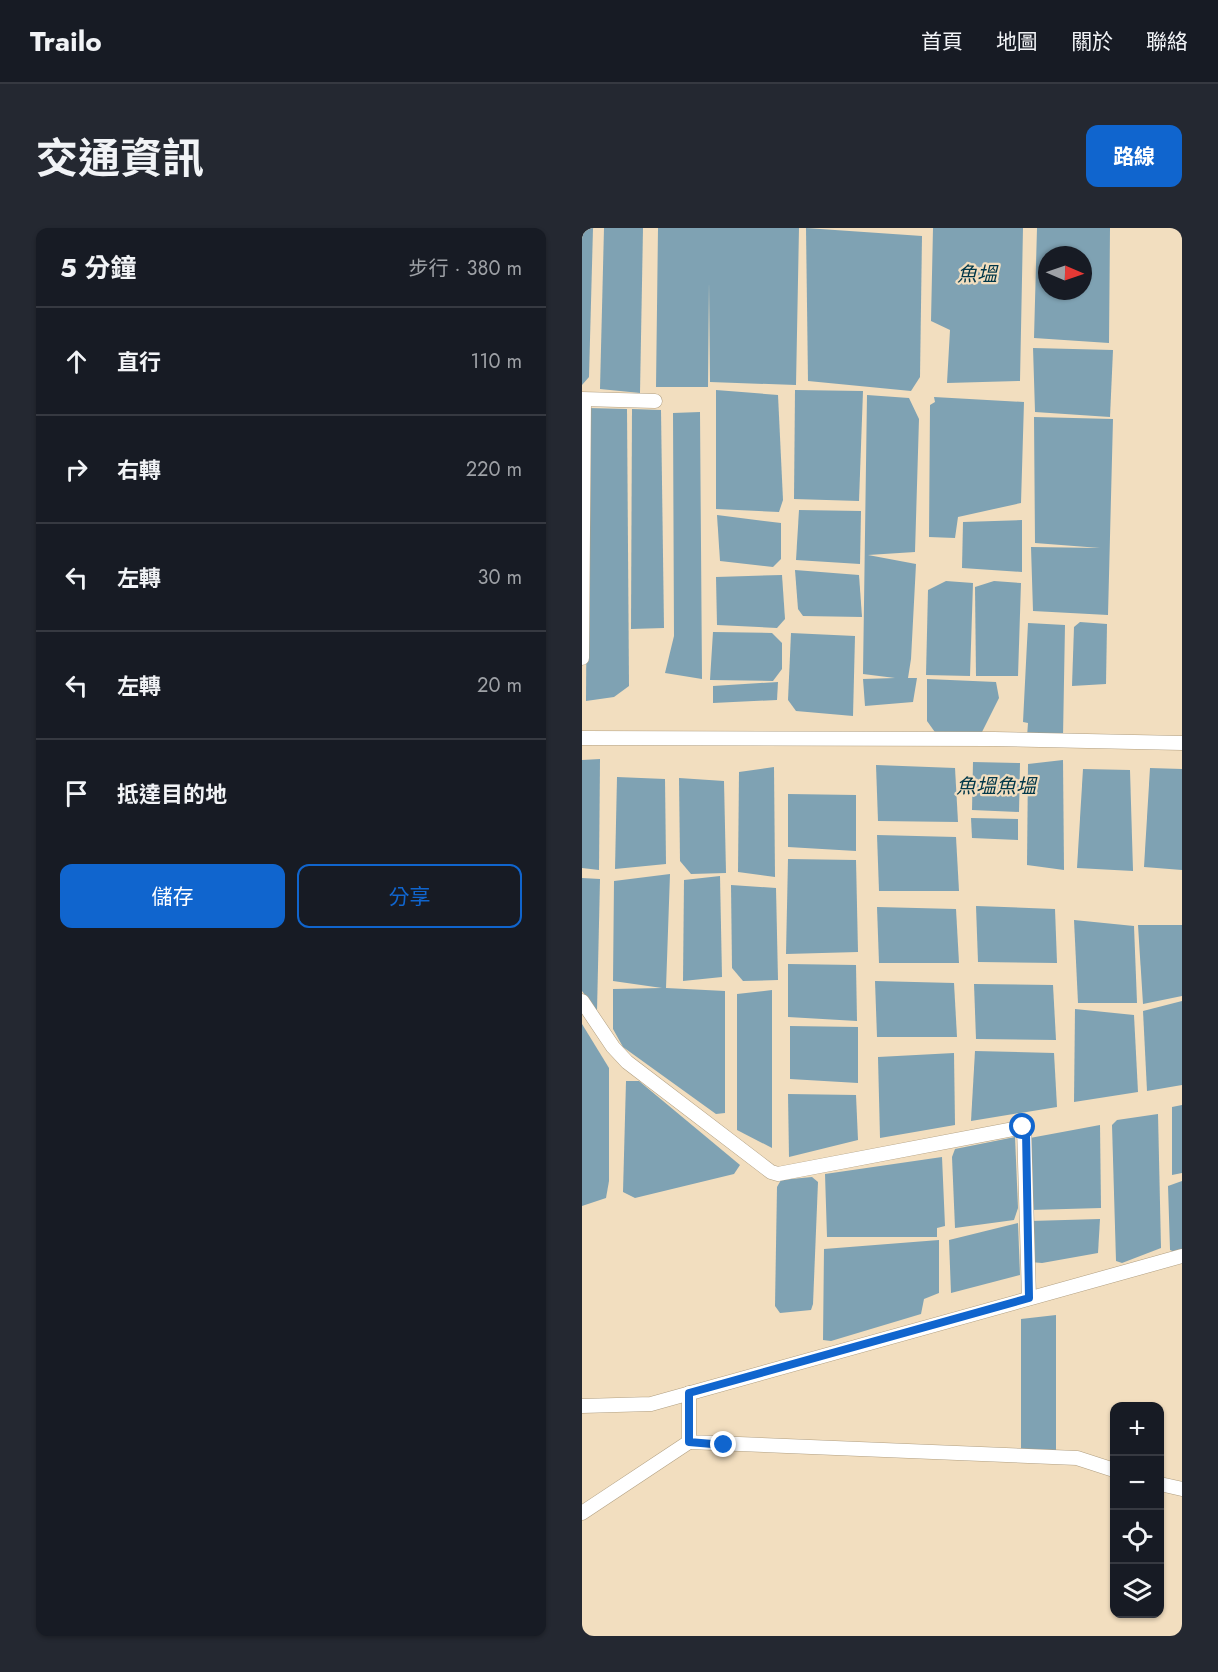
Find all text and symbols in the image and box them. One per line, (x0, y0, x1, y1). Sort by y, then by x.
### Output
text: Trailo (30, 21, 102, 62)
text: 首頁 (921, 27, 963, 57)
text: 地圖 (996, 27, 1038, 57)
text: 關於 (1071, 27, 1113, 57)
text: 聯絡 (1146, 27, 1188, 57)
button: 路線 (1086, 125, 1182, 187)
text: 交通資訊 (36, 128, 204, 189)
north arrow (1038, 246, 1092, 300)
text: 5 分鐘 (60, 249, 137, 287)
text: 步行 · 380 m (409, 254, 522, 283)
water label: 魚塭 (957, 260, 999, 289)
icon: ahead (60, 345, 93, 378)
text: 直行 (117, 346, 161, 378)
text: 110 m (470, 347, 522, 376)
icon: right (60, 453, 93, 486)
text: 右轉 (117, 454, 161, 486)
text: 220 m (466, 455, 522, 484)
icon: left (60, 561, 93, 594)
text: 左轉 (117, 562, 161, 594)
text: 30 m (477, 563, 522, 592)
icon: left (60, 669, 93, 702)
text: 左轉 (117, 670, 161, 702)
text: 20 m (477, 671, 522, 700)
water label: 魚塭魚塭 (956, 772, 1038, 801)
icon: arrive (60, 777, 93, 810)
text: 抵達目的地 (117, 778, 227, 810)
button: 儲存 (60, 864, 285, 928)
button: 分享 (297, 864, 522, 928)
route start (1009, 1113, 1035, 1139)
map controls (1110, 1402, 1164, 1618)
button: + (1110, 1402, 1164, 1456)
route end (710, 1431, 736, 1457)
button: − (1110, 1456, 1164, 1510)
button: locate (1110, 1510, 1164, 1564)
button: layers (1110, 1564, 1164, 1618)

